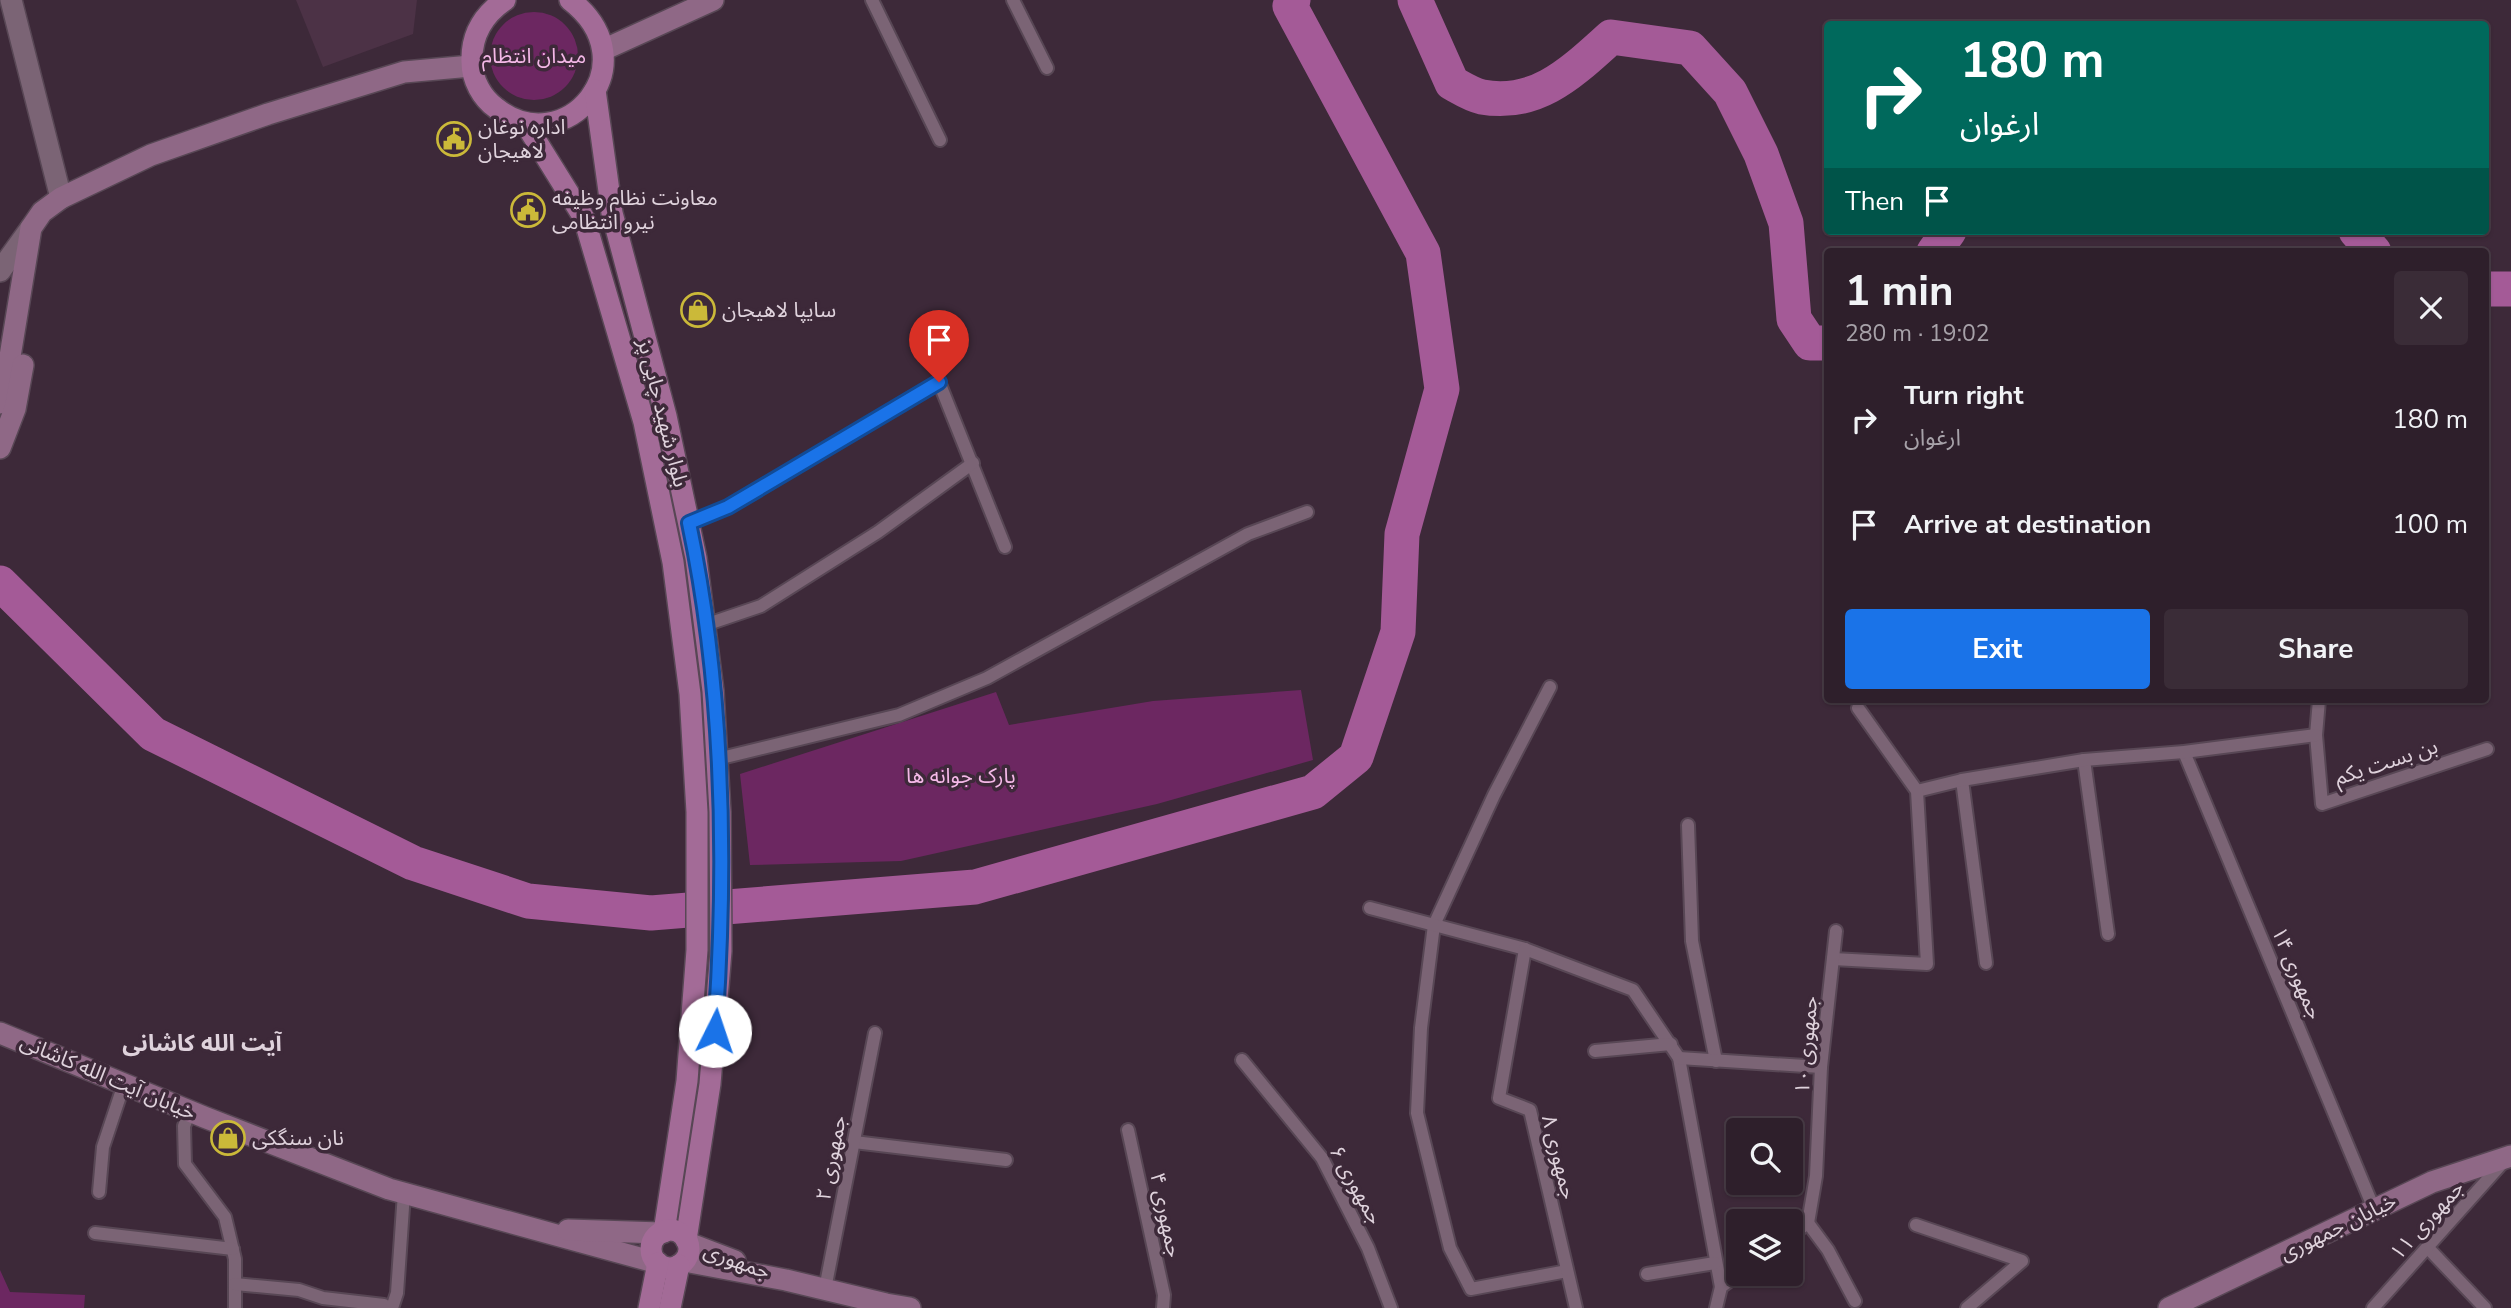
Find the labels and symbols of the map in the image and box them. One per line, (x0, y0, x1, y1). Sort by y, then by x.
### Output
park label: میدان انتظام (482, 42, 586, 72)
place label: اداره نوغان لاهیجان (478, 113, 565, 165)
public building icon: اداره نوغان لاهیجان (435, 120, 473, 158)
place label: معاونت نظام وظیفه نیرو انتظامی (552, 184, 718, 236)
public building icon: معاونت نظام وظیفه نیرو انتظامی (509, 191, 547, 229)
shop icon: سایپا لاهیجان (679, 291, 717, 329)
place label: سایپا لاهیجان (722, 296, 836, 324)
pin (909, 310, 969, 382)
street label: بلوار شهید چایی پز (631, 335, 695, 490)
street label: بن بست یکم (2331, 732, 2442, 793)
park label: پارک جوانه ها (906, 762, 1016, 790)
street label: جمهوری ۱۴ (2265, 922, 2329, 1024)
position arrow (678, 994, 752, 1068)
street label: جمهوری ۱۰ (1788, 995, 1824, 1095)
street label: خیابان آیت الله کاشانی (16, 1027, 200, 1127)
district label: آیت الله کاشانی (122, 1028, 282, 1059)
street label: جمهوری ۸ (1535, 1112, 1583, 1202)
street label: جمهوری ۲ (809, 1113, 853, 1203)
shop icon: نان سنگکی (209, 1119, 247, 1157)
place label: نان سنگکی (252, 1124, 344, 1152)
street label: جمهوری ۶ (1323, 1141, 1389, 1229)
street label: جمهوری ۴ (1143, 1170, 1189, 1260)
street label: جمهوری ۱۱ (2384, 1174, 2470, 1266)
street label: خیابان جمهوری (2275, 1187, 2401, 1267)
street label: جمهوری (700, 1236, 774, 1286)

